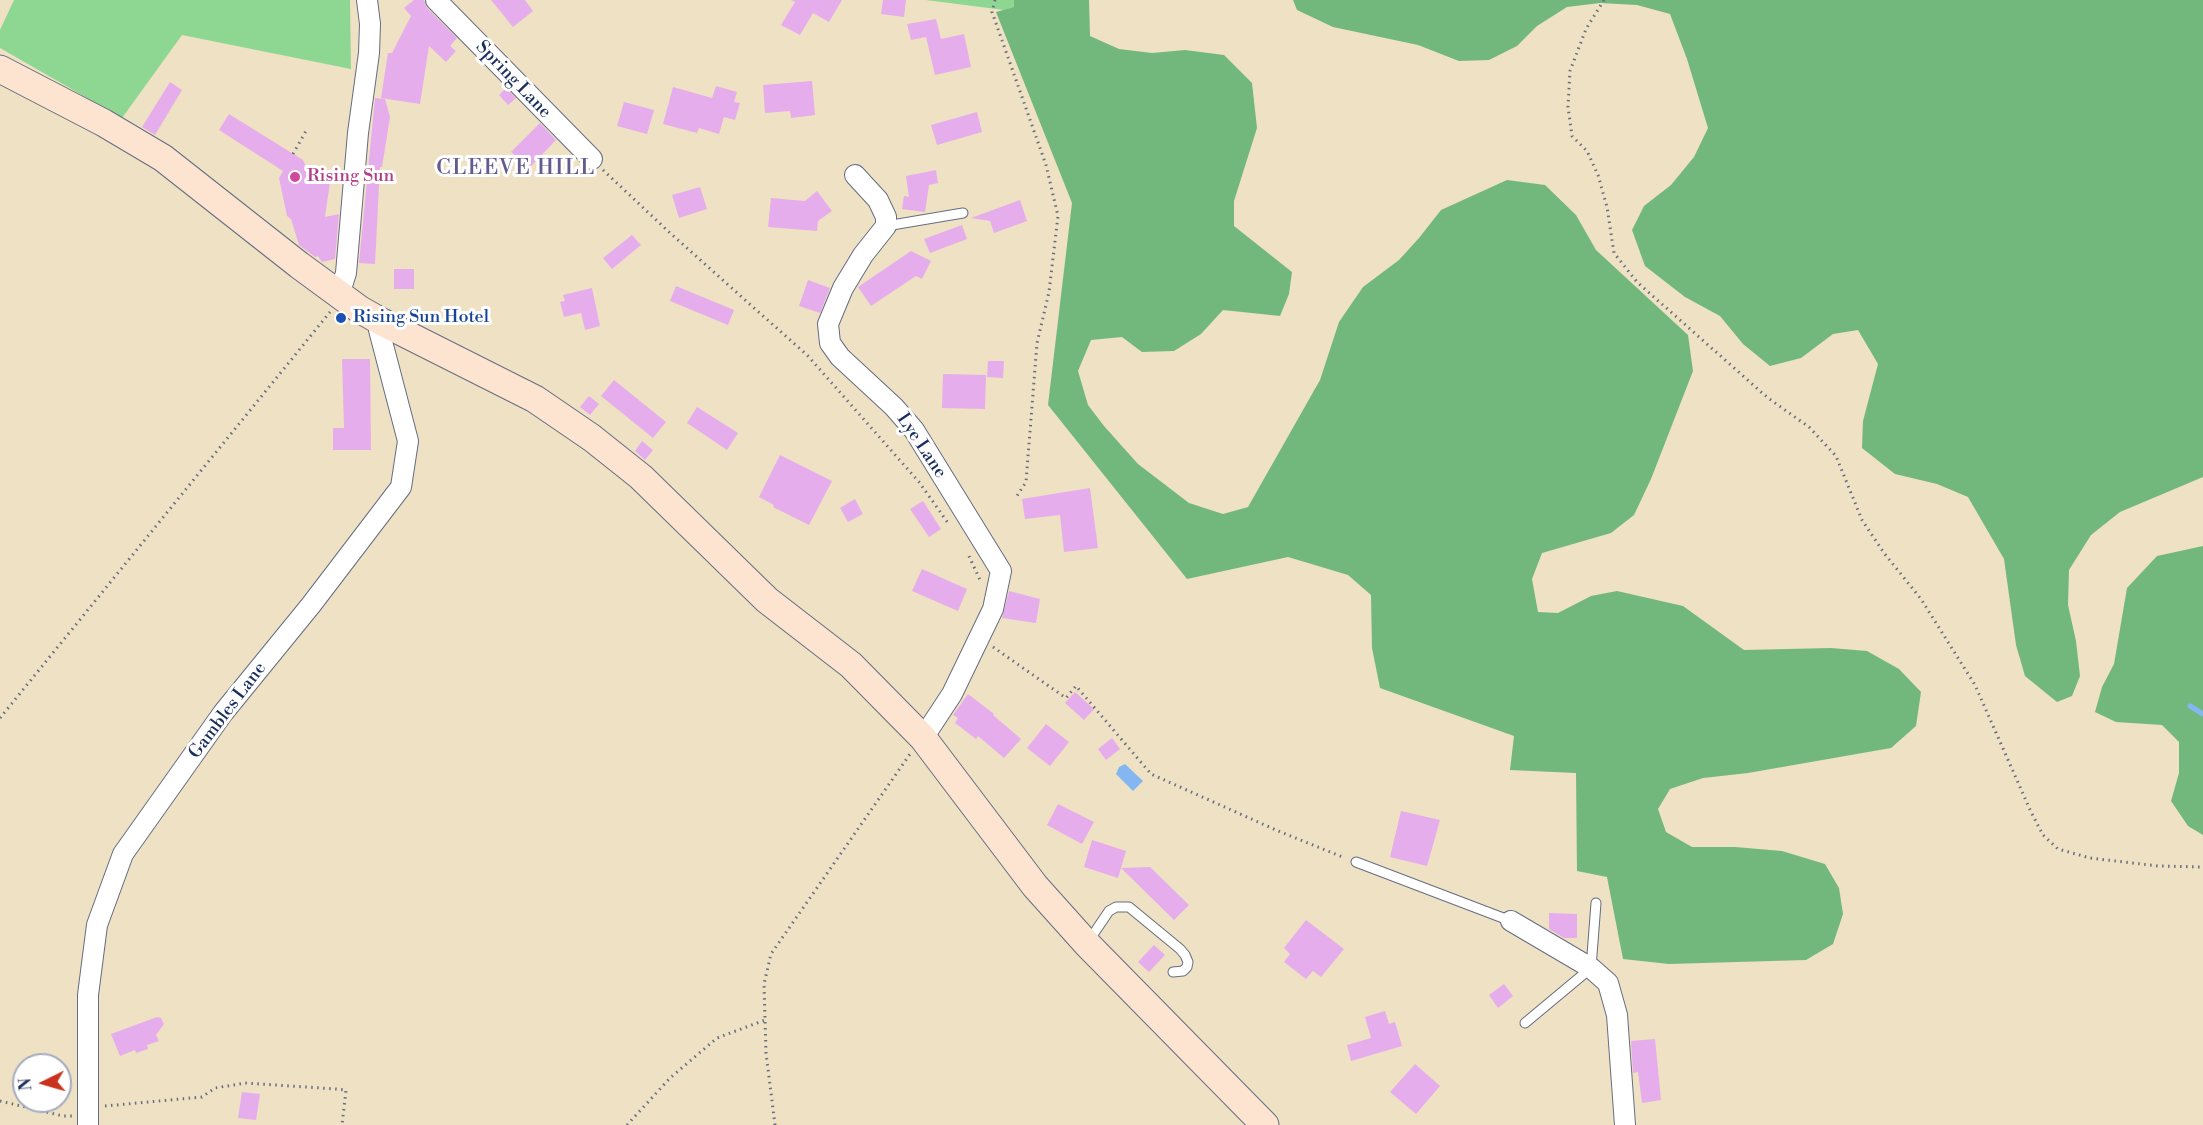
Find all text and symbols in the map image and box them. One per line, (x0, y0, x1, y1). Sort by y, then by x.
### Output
street label: Spring Lane (471, 37, 555, 123)
district label: CLEEVE HILL (436, 156, 596, 182)
place label: Rising Sun (307, 166, 394, 188)
marker: Rising Sun (288, 170, 302, 184)
place label: Rising Sun Hotel (353, 307, 489, 329)
marker: Rising Sun Hotel (334, 311, 348, 325)
street label: Lye Lane (891, 409, 951, 483)
street label: Gambles Lane (185, 658, 271, 764)
north arrow (12, 1053, 72, 1113)
text: N (16, 1077, 37, 1092)

